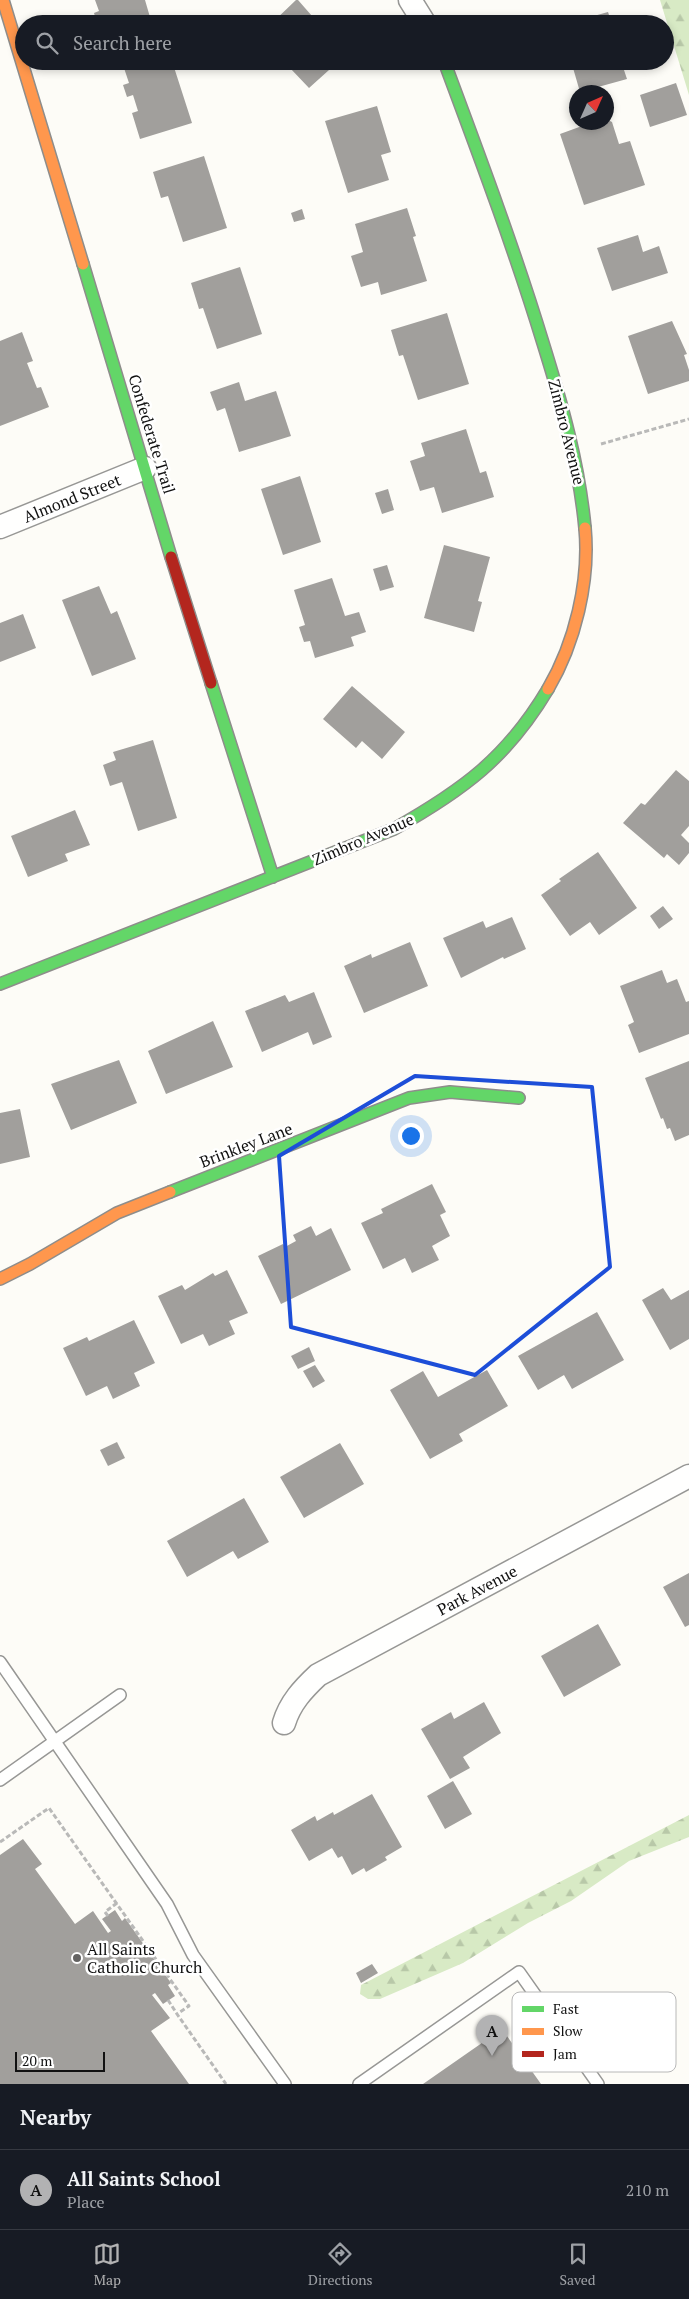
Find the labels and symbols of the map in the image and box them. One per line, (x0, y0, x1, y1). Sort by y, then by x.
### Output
north arrow (569, 85, 614, 130)
street label: Confederate Trail (123, 372, 181, 497)
street label: Zimbro Avenue (543, 377, 591, 487)
street label: Almond Street (20, 468, 124, 528)
street label: Zimbro Avenue (309, 808, 417, 870)
street label: Brinkley Lane (197, 1117, 295, 1173)
your location (398, 1123, 424, 1149)
street label: Park Avenue (433, 1560, 521, 1620)
place label: All Saints Catholic Church (87, 1938, 203, 1978)
marker: All Saints Catholic Church (71, 1952, 83, 1964)
legend (512, 1992, 676, 2072)
text: Fast (553, 1999, 580, 2018)
pin: A (476, 2015, 508, 2056)
text: Slow (553, 2021, 583, 2040)
text: Jam (553, 2044, 577, 2063)
scale bar (15, 2049, 105, 2072)

